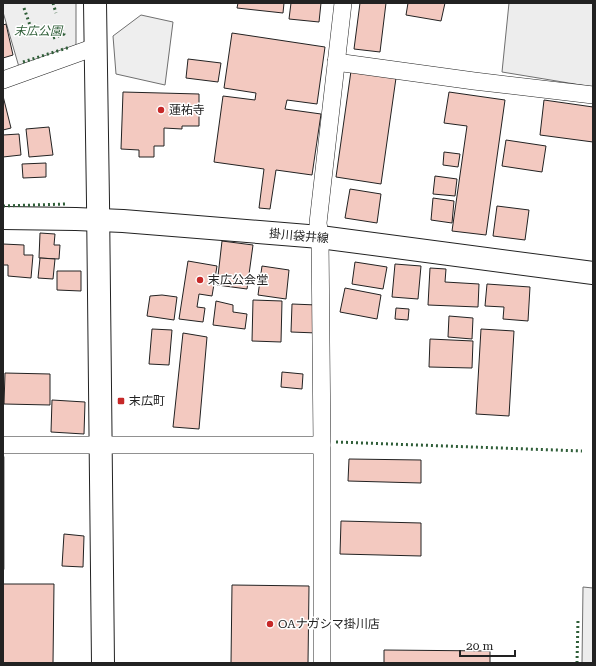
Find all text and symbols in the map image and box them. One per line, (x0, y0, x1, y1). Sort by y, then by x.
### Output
park label: 末広公園 (14, 24, 64, 38)
place label: 蓮祐寺 (169, 103, 205, 117)
marker: 蓮祐寺 (156, 105, 166, 115)
street label: 掛川袋井線 (268, 226, 330, 246)
place label: 末広公会堂 (208, 273, 268, 287)
marker: 末広公会堂 (195, 275, 205, 285)
place label: 末広町 (129, 394, 165, 408)
marker: 末広町 (116, 396, 126, 406)
place label: OAナガシマ掛川店 (278, 617, 380, 631)
marker: OAナガシマ掛川店 (265, 619, 275, 629)
scale bar (460, 632, 515, 658)
text: 20 m (466, 639, 493, 653)

